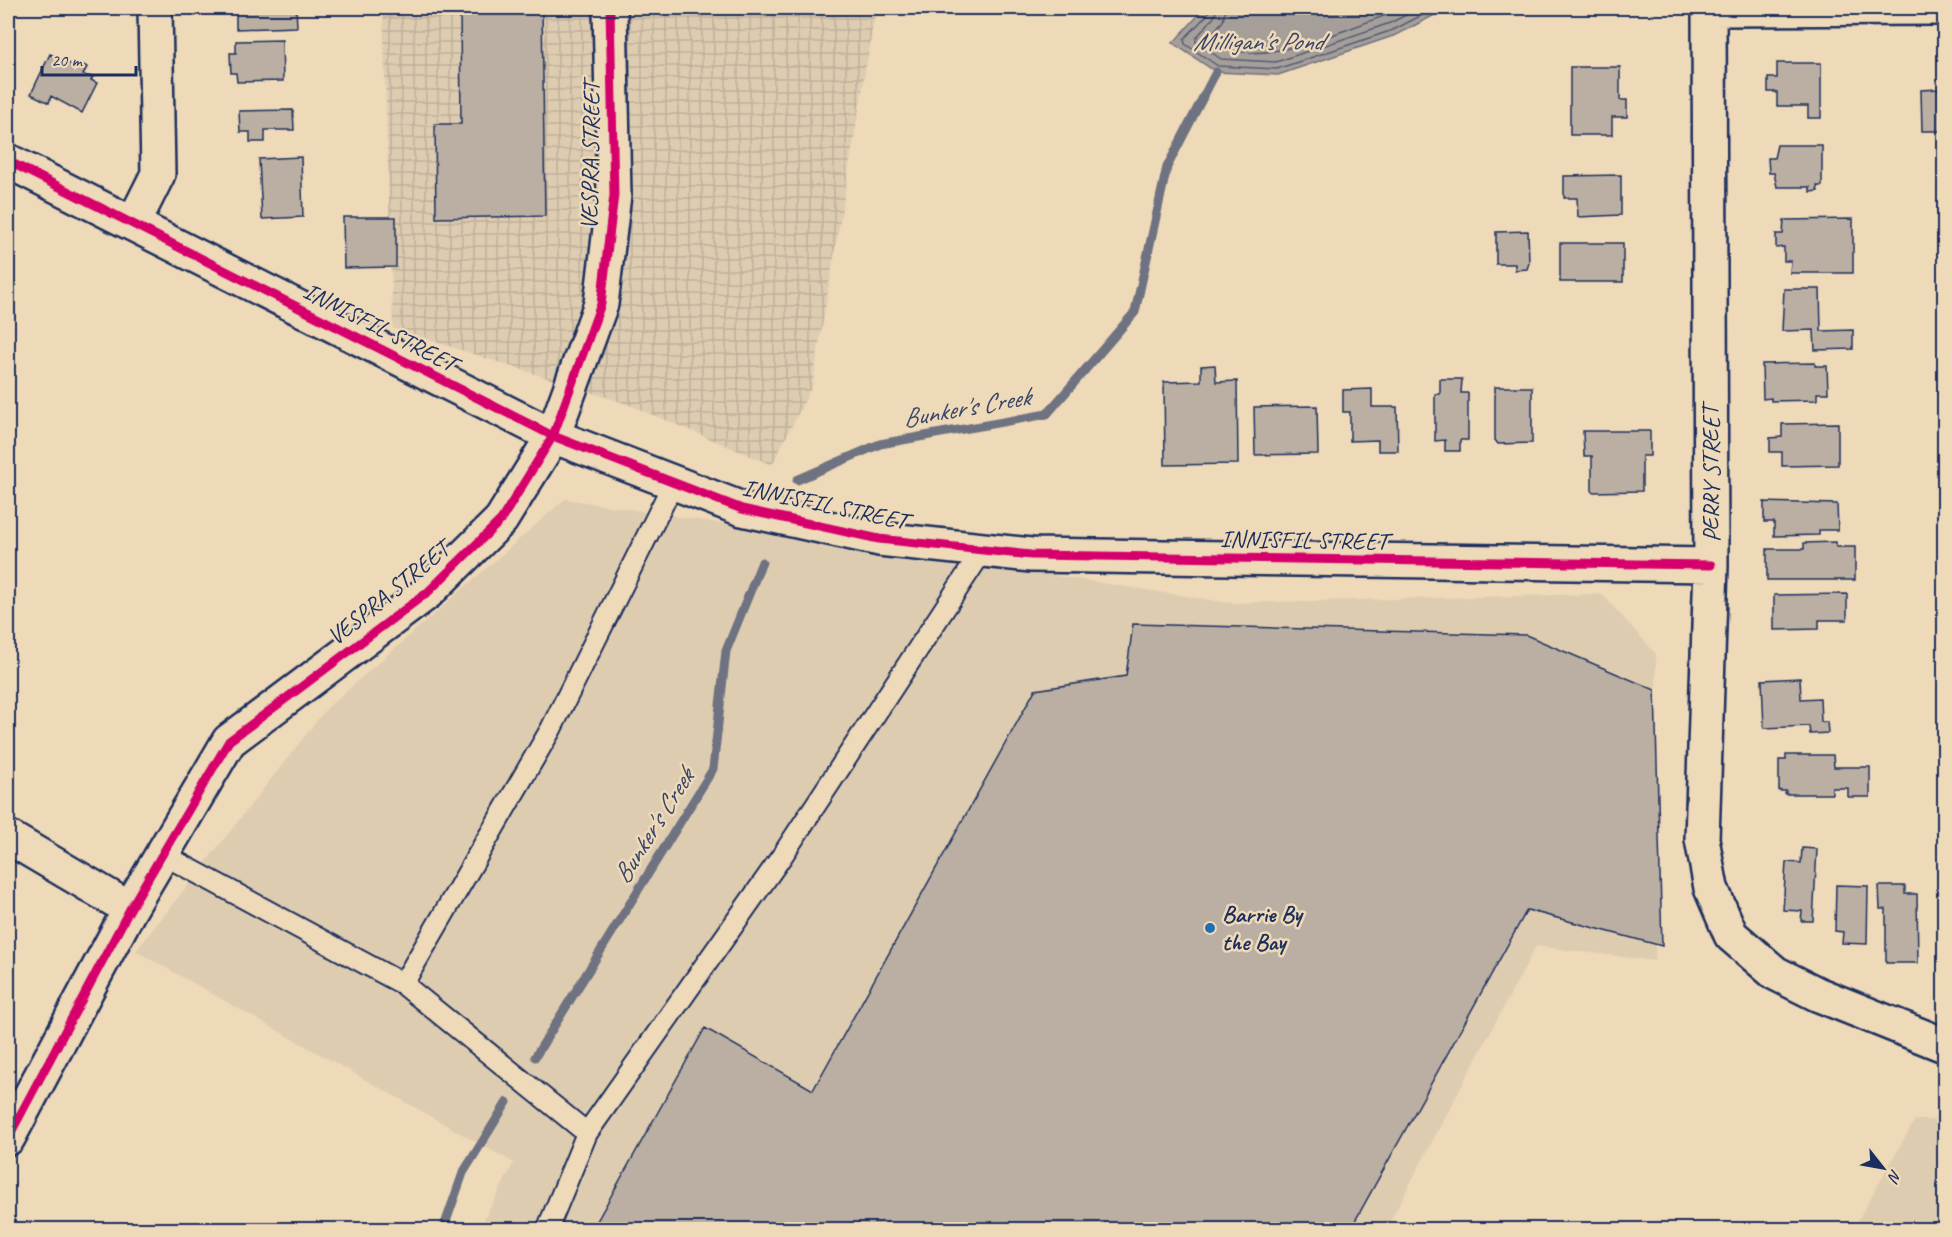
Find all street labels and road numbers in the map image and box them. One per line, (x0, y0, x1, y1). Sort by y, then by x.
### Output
street label: VESPRA STREET (574, 76, 606, 230)
street label: INNISFIL STREET (298, 276, 467, 381)
street label: PERRY STREET (1696, 400, 1726, 542)
street label: INNISFIL STREET (740, 472, 916, 537)
street label: INNISFIL STREET (1220, 524, 1394, 557)
street label: VESPRA STREET (321, 531, 460, 651)

